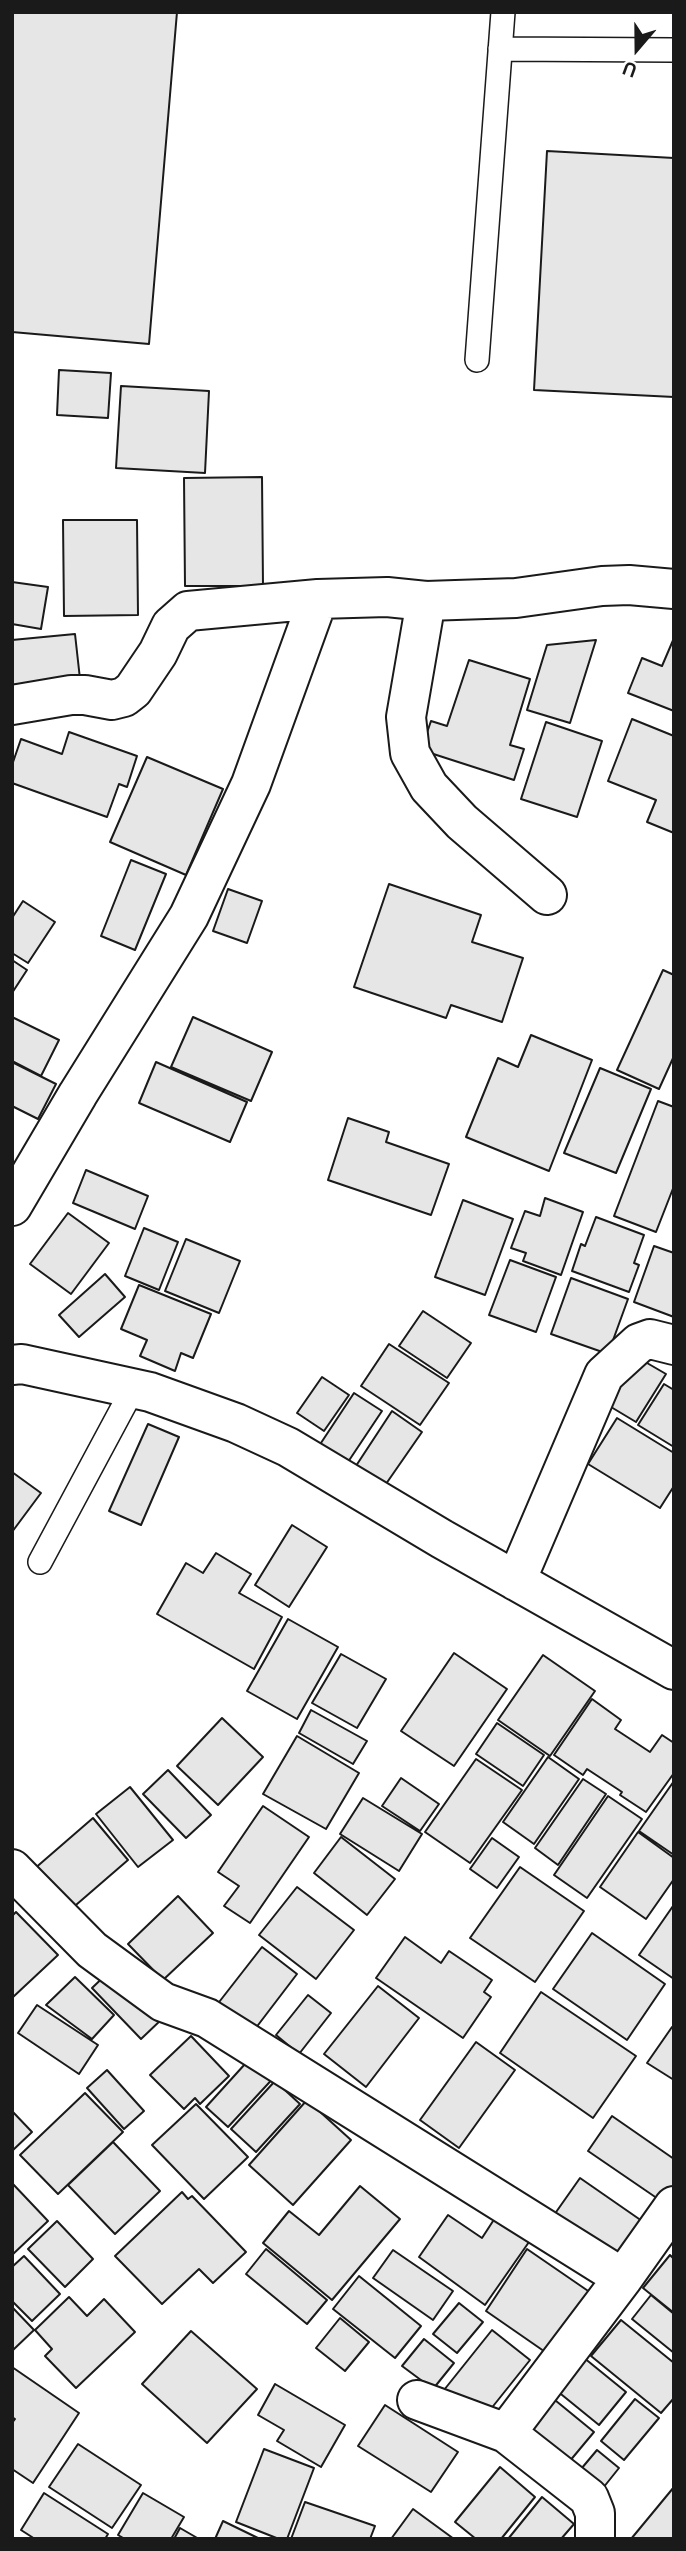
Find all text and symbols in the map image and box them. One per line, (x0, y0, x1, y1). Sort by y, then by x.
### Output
north arrow (602, 14, 672, 84)
text: U (619, 56, 640, 82)

